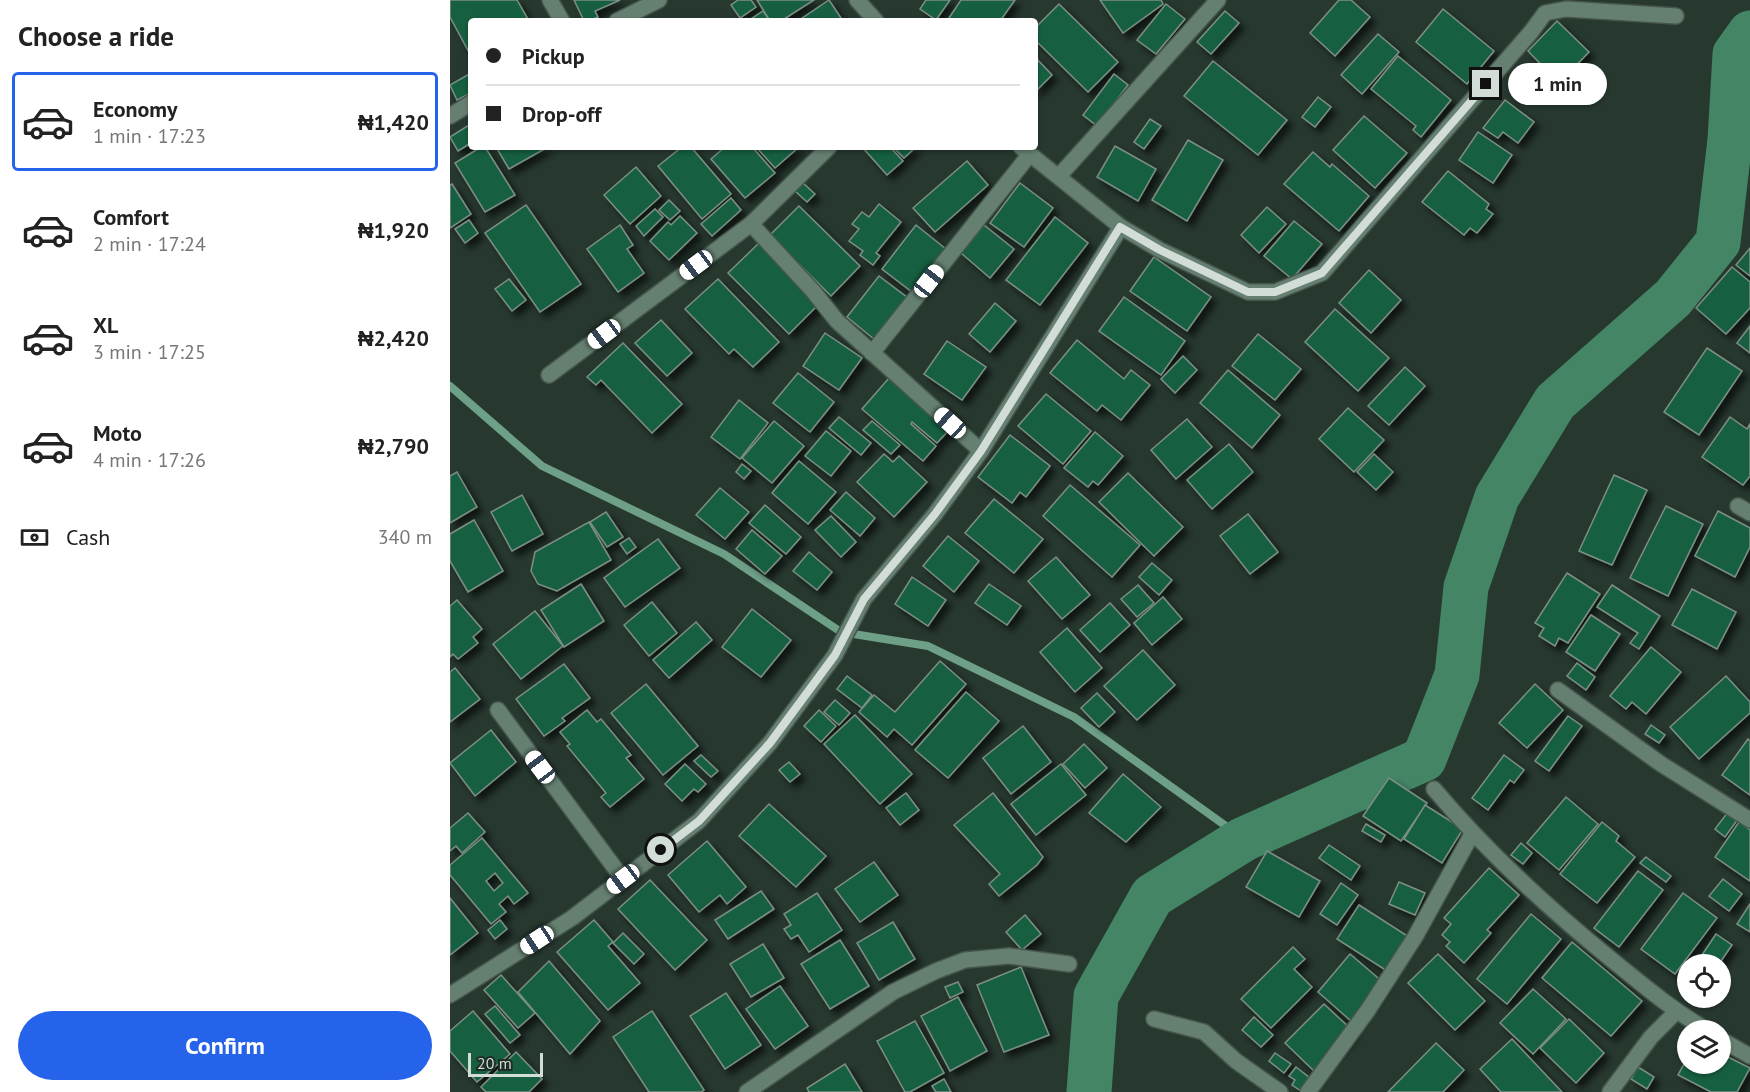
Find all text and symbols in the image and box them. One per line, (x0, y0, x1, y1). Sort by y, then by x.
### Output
text: Choose a ride (18, 19, 174, 53)
text: Pickup (522, 42, 585, 70)
callout: 1 min (1507, 63, 1606, 105)
route end (1472, 70, 1499, 97)
text: 1 min (1533, 71, 1582, 97)
icon: car (21, 95, 75, 149)
text: Economy (93, 95, 177, 123)
text: Drop-off (522, 100, 601, 128)
text: ₦1,420 (358, 108, 429, 136)
text: 1 min · 17:23 (93, 123, 206, 149)
icon: car (21, 203, 75, 257)
text: Comfort (93, 203, 169, 231)
text: ₦1,920 (358, 216, 429, 244)
text: 2 min · 17:24 (93, 231, 206, 257)
car (676, 247, 716, 283)
car (911, 261, 947, 301)
icon: car (21, 311, 75, 365)
text: XL (93, 311, 118, 339)
car (584, 316, 624, 352)
text: ₦2,420 (358, 324, 429, 352)
text: 3 min · 17:25 (93, 339, 206, 365)
car (931, 404, 969, 442)
icon: car (21, 419, 75, 473)
text: Moto (93, 419, 142, 447)
text: ₦2,790 (358, 432, 429, 460)
text: 4 min · 17:26 (93, 447, 206, 473)
icon: cash (18, 521, 51, 554)
text: Cash (66, 523, 110, 551)
text: 340 m (378, 524, 432, 550)
car (522, 747, 558, 787)
route start (647, 836, 674, 863)
car (603, 861, 643, 897)
car (517, 923, 557, 957)
map controls (1677, 954, 1731, 1074)
button: locate (1677, 954, 1731, 1008)
button: Confirm (18, 1011, 432, 1080)
button: layers (1677, 1020, 1731, 1074)
scale bar (468, 1050, 543, 1078)
text: 20 m (477, 1053, 512, 1073)

